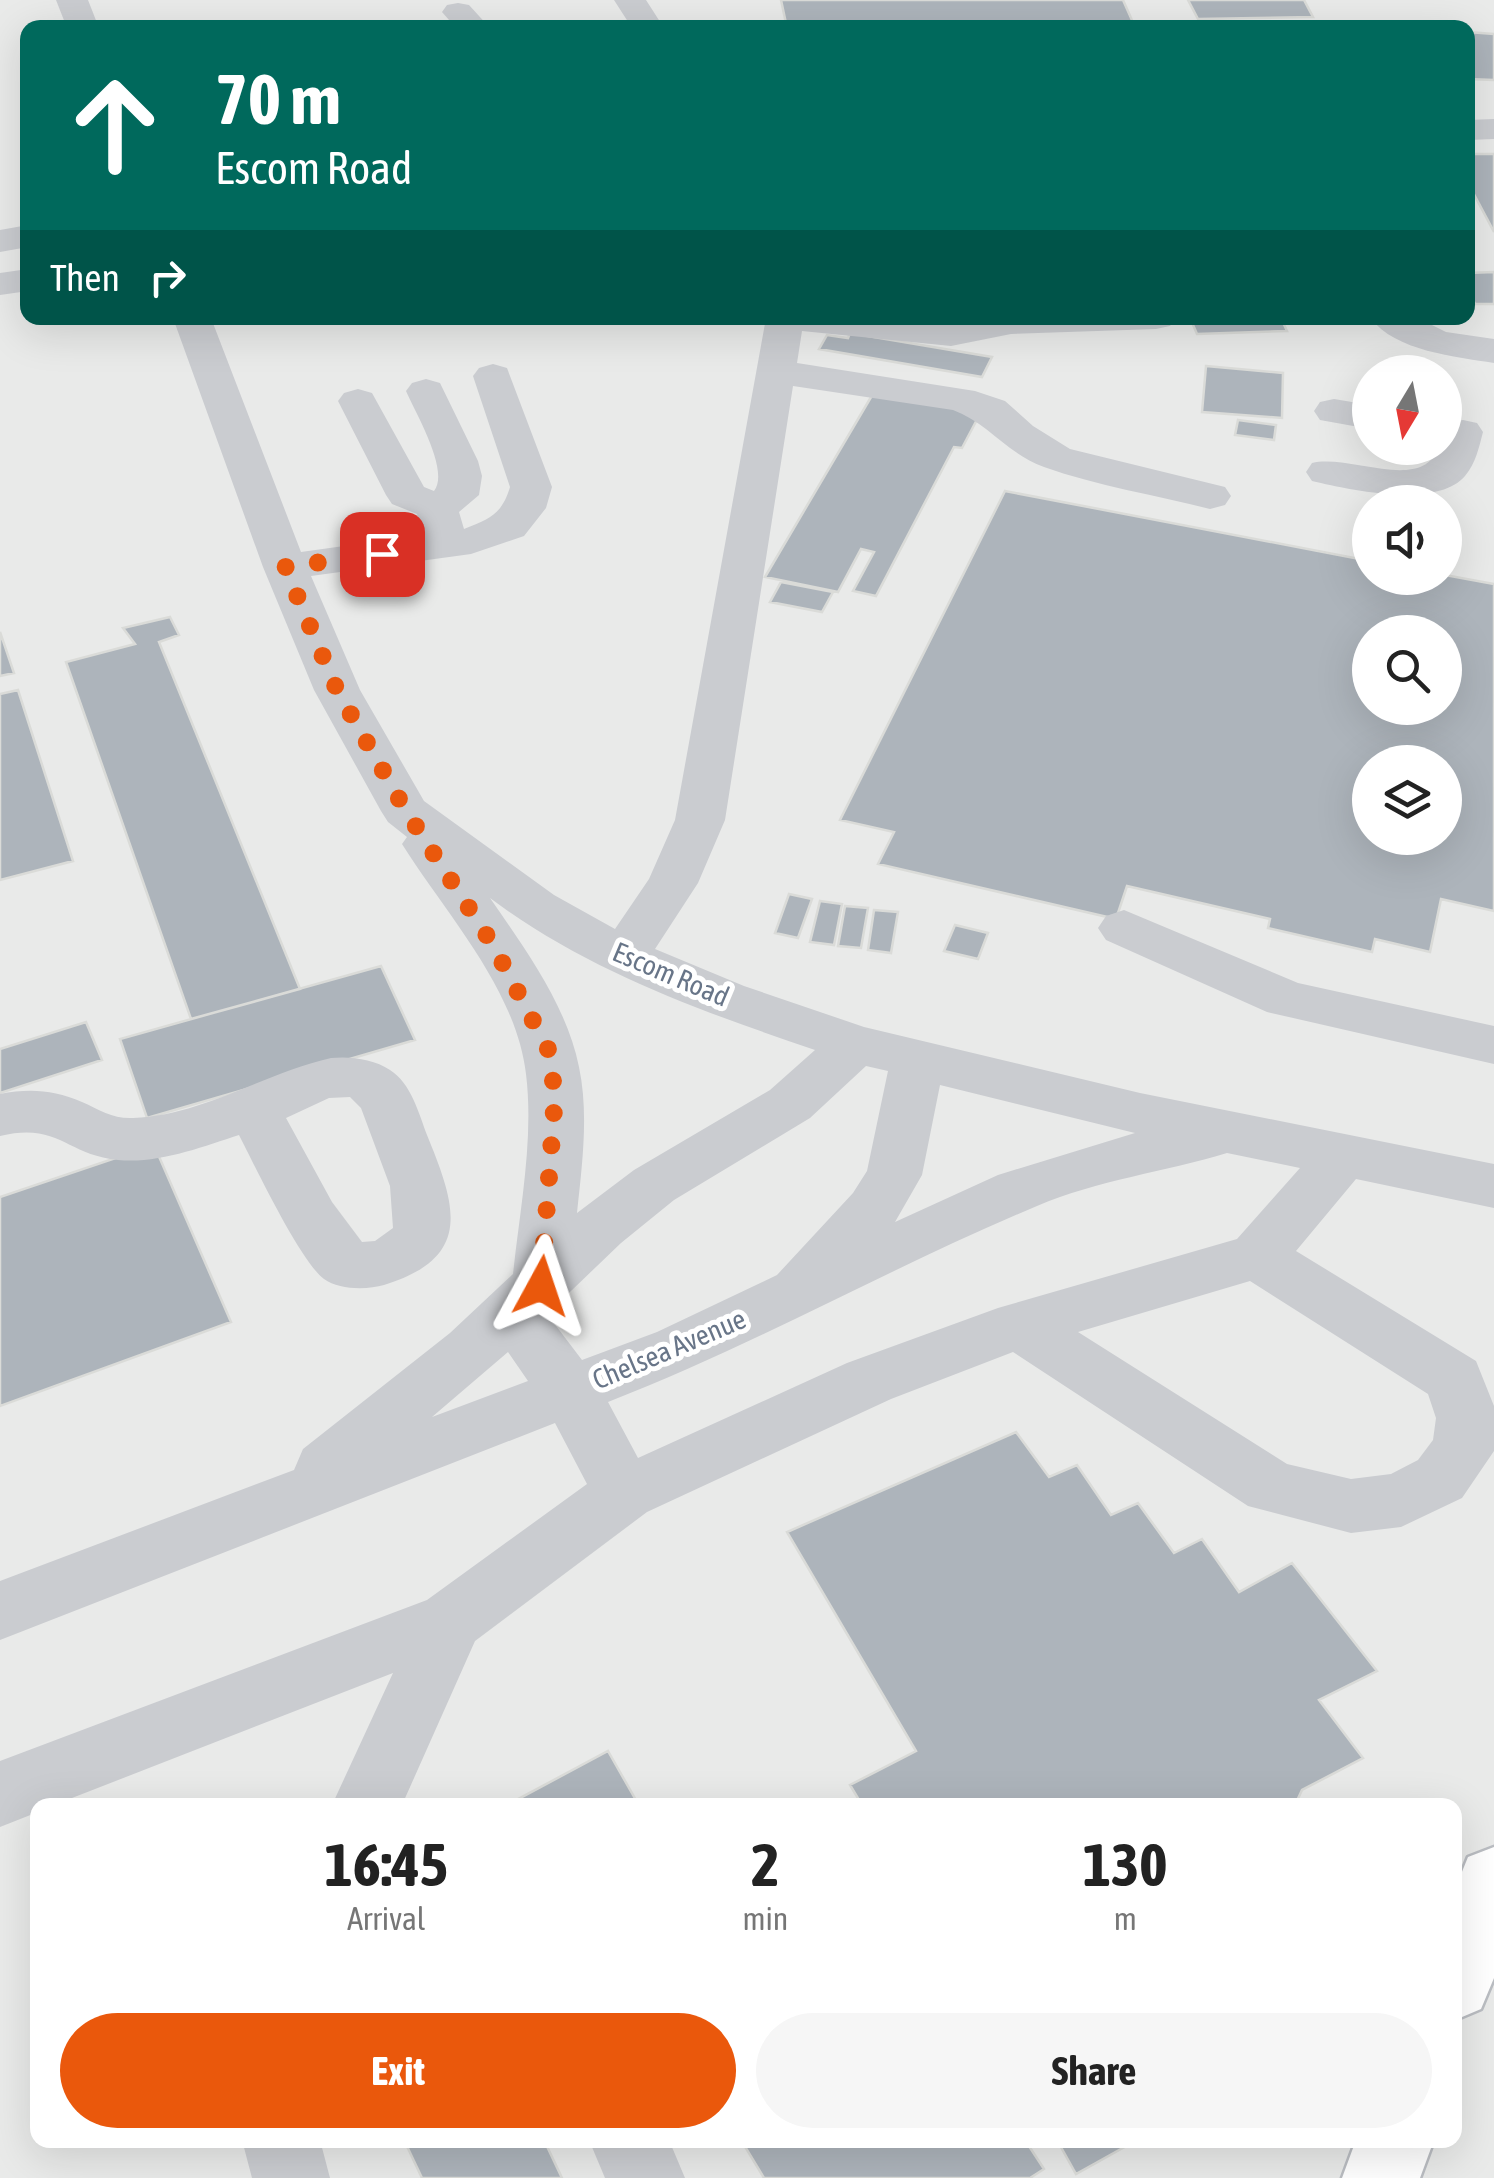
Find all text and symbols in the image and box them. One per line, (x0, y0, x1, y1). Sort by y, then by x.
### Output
text: 70 m (215, 59, 341, 139)
icon: ahead (50, 60, 180, 190)
text: Escom Road (215, 142, 412, 194)
icon: right (140, 250, 195, 305)
text: Then (50, 256, 120, 299)
north arrow (1352, 355, 1462, 465)
map controls (1352, 355, 1462, 855)
button: sound (1352, 485, 1462, 595)
pin (340, 512, 425, 597)
icon: arrive (355, 527, 410, 582)
button: search (1352, 615, 1462, 725)
button: layers (1352, 745, 1462, 855)
street label: Escom Road (608, 935, 734, 1013)
position arrow (489, 1234, 593, 1338)
street label: Chelsea Avenue (588, 1302, 750, 1396)
text: 16:45 (324, 1830, 448, 1899)
text: 2 (751, 1830, 780, 1899)
text: 130 (1083, 1830, 1167, 1899)
text: Arrival (347, 1900, 425, 1937)
text: min (742, 1900, 788, 1937)
text: m (1114, 1900, 1137, 1937)
button: Exit (60, 2013, 736, 2128)
button: Share (756, 2013, 1432, 2128)

